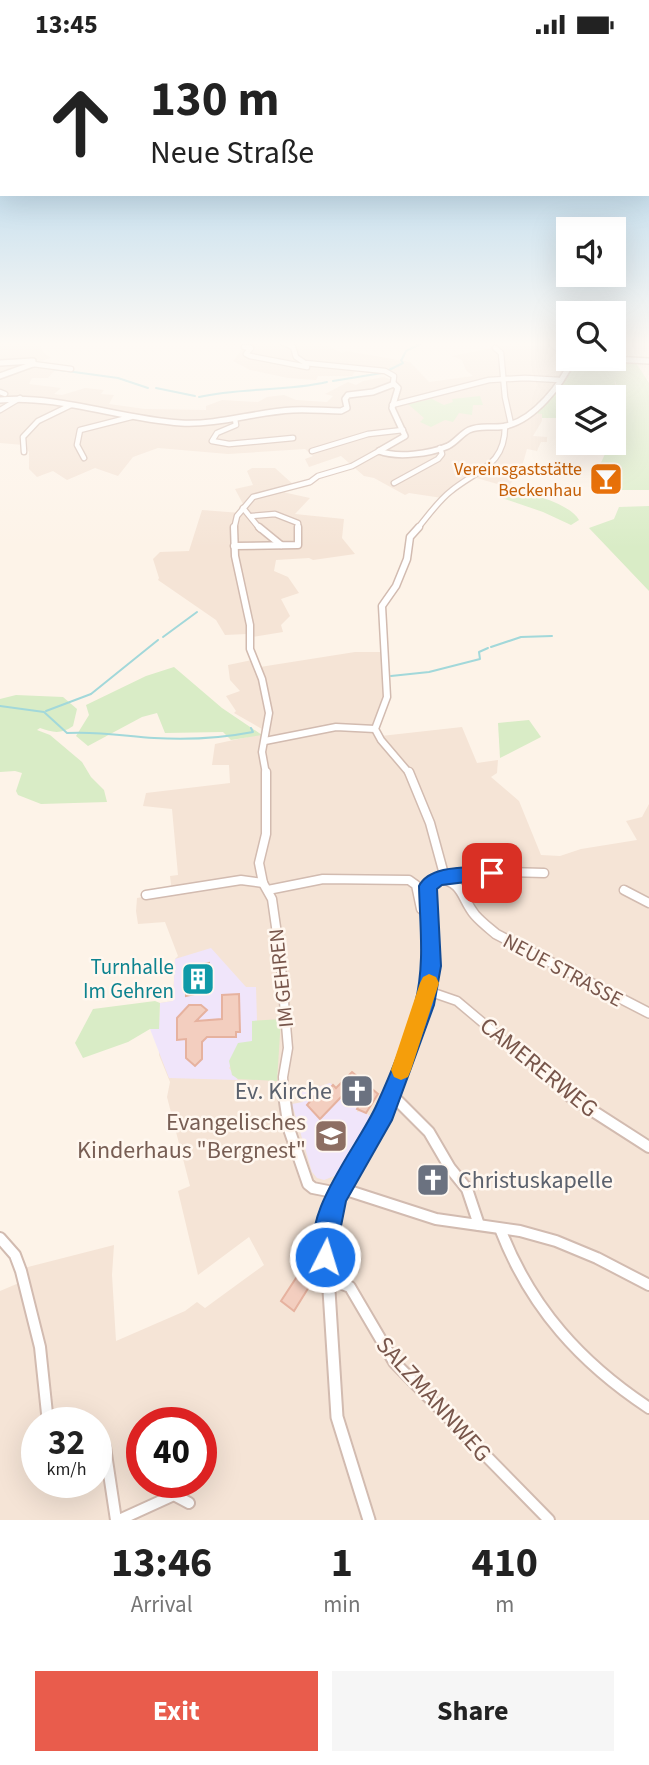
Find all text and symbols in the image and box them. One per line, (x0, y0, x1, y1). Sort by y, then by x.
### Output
text: 13:45 (35, 6, 98, 43)
text: 130 m (150, 65, 279, 135)
icon: ahead (35, 77, 126, 168)
text: Neue Straße (150, 130, 314, 176)
map controls (556, 217, 626, 455)
button: sound (556, 217, 626, 287)
button: search (556, 301, 626, 371)
button: layers (556, 385, 626, 455)
place label: Vereinsgaststätte Beckenhau (454, 457, 582, 503)
bar icon: Vereinsgaststätte Beckenhau (587, 460, 625, 498)
pin (462, 843, 522, 903)
icon: arrive (473, 854, 511, 892)
street label: NEUE STRASSE (498, 926, 628, 1014)
street label: IM GEHREN (261, 927, 301, 1029)
place label: Turnhalle Im Gehren (83, 952, 174, 1006)
building icon: Turnhalle Im Gehren (179, 960, 217, 998)
street label: CAMERERWEG (472, 1009, 605, 1126)
church icon: Ev. Kirche (338, 1072, 376, 1110)
place label: Ev. Kirche (235, 1074, 332, 1109)
place label: Evangelisches Kinderhaus "Bergnest" (77, 1105, 306, 1168)
school or university icon: Evangelisches Kinderhaus "Bergnest" (312, 1117, 350, 1155)
church icon: Christuskapelle (414, 1161, 452, 1199)
place label: Christuskapelle (458, 1163, 613, 1198)
position arrow (288, 1220, 362, 1294)
street label: SALZMANNWEG (368, 1329, 500, 1470)
speed limit sign: 40 (126, 1407, 217, 1498)
text: 32 (48, 1418, 85, 1468)
text: km/h (47, 1457, 86, 1482)
text: 13:46 (111, 1533, 212, 1593)
text: 1 (331, 1533, 353, 1593)
text: 410 (471, 1533, 538, 1593)
text: Arrival (131, 1588, 193, 1621)
text: min (323, 1588, 361, 1621)
text: m (495, 1588, 514, 1621)
button: Exit (35, 1671, 318, 1751)
button: Share (332, 1671, 614, 1751)

